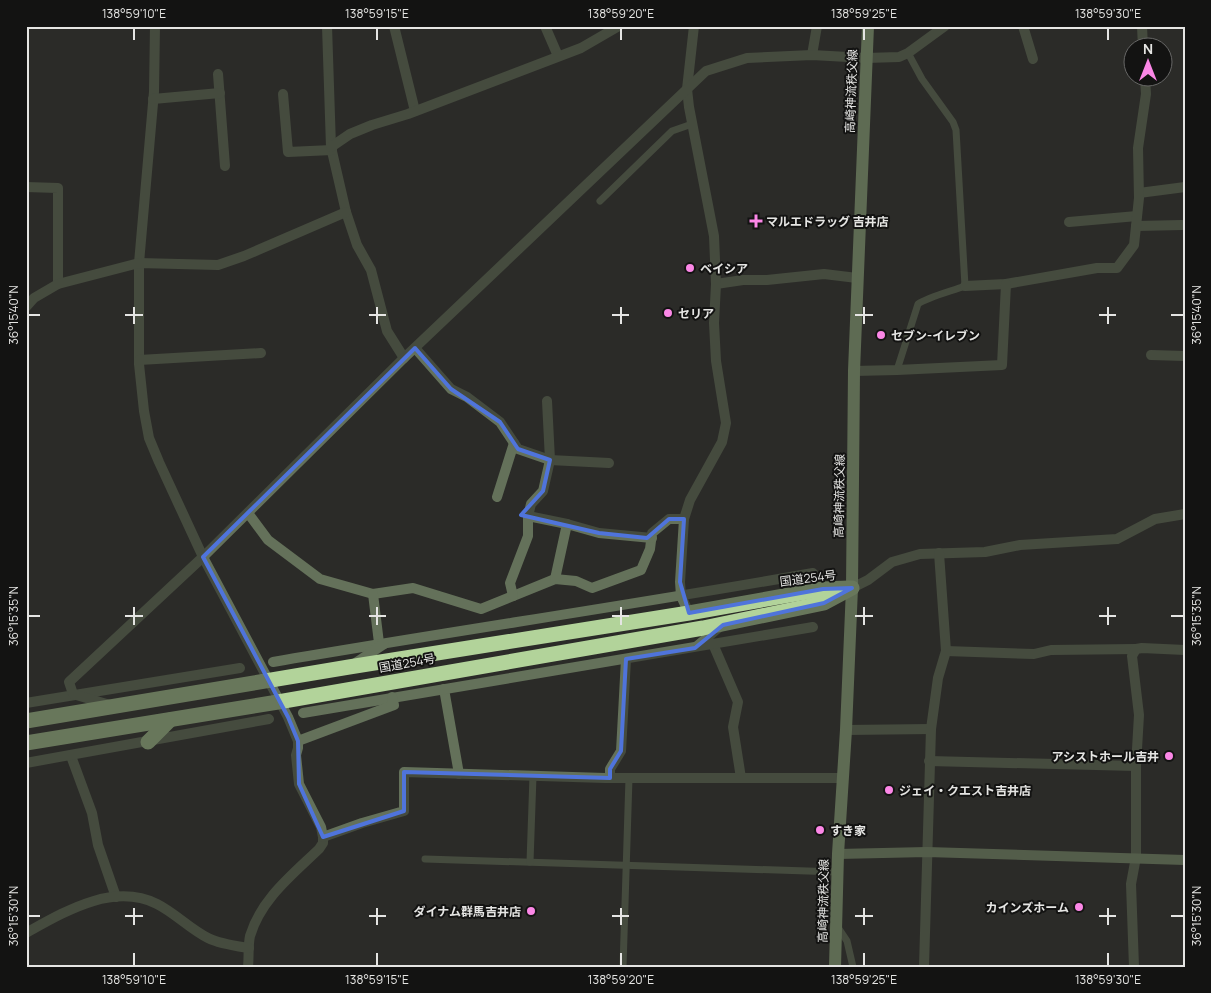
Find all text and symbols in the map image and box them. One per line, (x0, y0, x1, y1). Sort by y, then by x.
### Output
text: 138°59'10"E (102, 5, 166, 22)
text: 138°59'15"E (345, 5, 409, 22)
text: 138°59'20"E (588, 5, 654, 22)
text: 138°59'25"E (831, 5, 897, 22)
text: 138°59'30"E (1075, 5, 1141, 22)
north arrow (1124, 38, 1174, 88)
text: N (1143, 39, 1153, 58)
street label: 高崎神流秩父線 (841, 49, 861, 133)
place label: マルエドラッグ 吉井店 (766, 213, 888, 230)
marker: マルエドラッグ 吉井店 (750, 215, 762, 227)
place label: ベイシア (700, 260, 748, 277)
marker: ベイシア (684, 262, 696, 274)
text: 36°15'40"N (5, 285, 22, 345)
text: 36°15'40"N (1188, 285, 1205, 345)
place label: セリア (678, 305, 714, 322)
marker: セリア (662, 307, 674, 319)
place label: セブン-イレブン (891, 327, 980, 344)
marker: セブン-イレブン (875, 329, 887, 341)
street label: 高崎神流秩父線 (830, 454, 848, 538)
street label: 国道254号 (779, 566, 837, 590)
text: 36°15'35"N (5, 586, 22, 646)
text: 36°15'35"N (1188, 586, 1205, 646)
street label: 国道254号 (378, 650, 436, 676)
place label: アシストホール吉井 (1051, 748, 1159, 765)
marker: アシストホール吉井 (1163, 750, 1175, 762)
place label: ジェイ・クエスト吉井店 (899, 782, 1031, 799)
marker: ジェイ・クエスト吉井店 (883, 784, 895, 796)
place label: すき家 (830, 822, 866, 839)
marker: すき家 (814, 824, 826, 836)
street label: 高崎神流秩父線 (814, 859, 832, 943)
text: 36°15'30"N (5, 886, 22, 946)
text: 36°15'30"N (1188, 886, 1205, 946)
place label: カインズホーム (986, 899, 1069, 916)
marker: カインズホーム (1073, 901, 1085, 913)
place label: ダイナム群馬吉井店 (414, 903, 521, 920)
marker: ダイナム群馬吉井店 (525, 905, 537, 917)
text: 138°59'10"E (102, 971, 166, 988)
text: 138°59'15"E (345, 971, 409, 988)
text: 138°59'20"E (588, 971, 654, 988)
text: 138°59'25"E (831, 971, 897, 988)
text: 138°59'30"E (1075, 971, 1141, 988)

